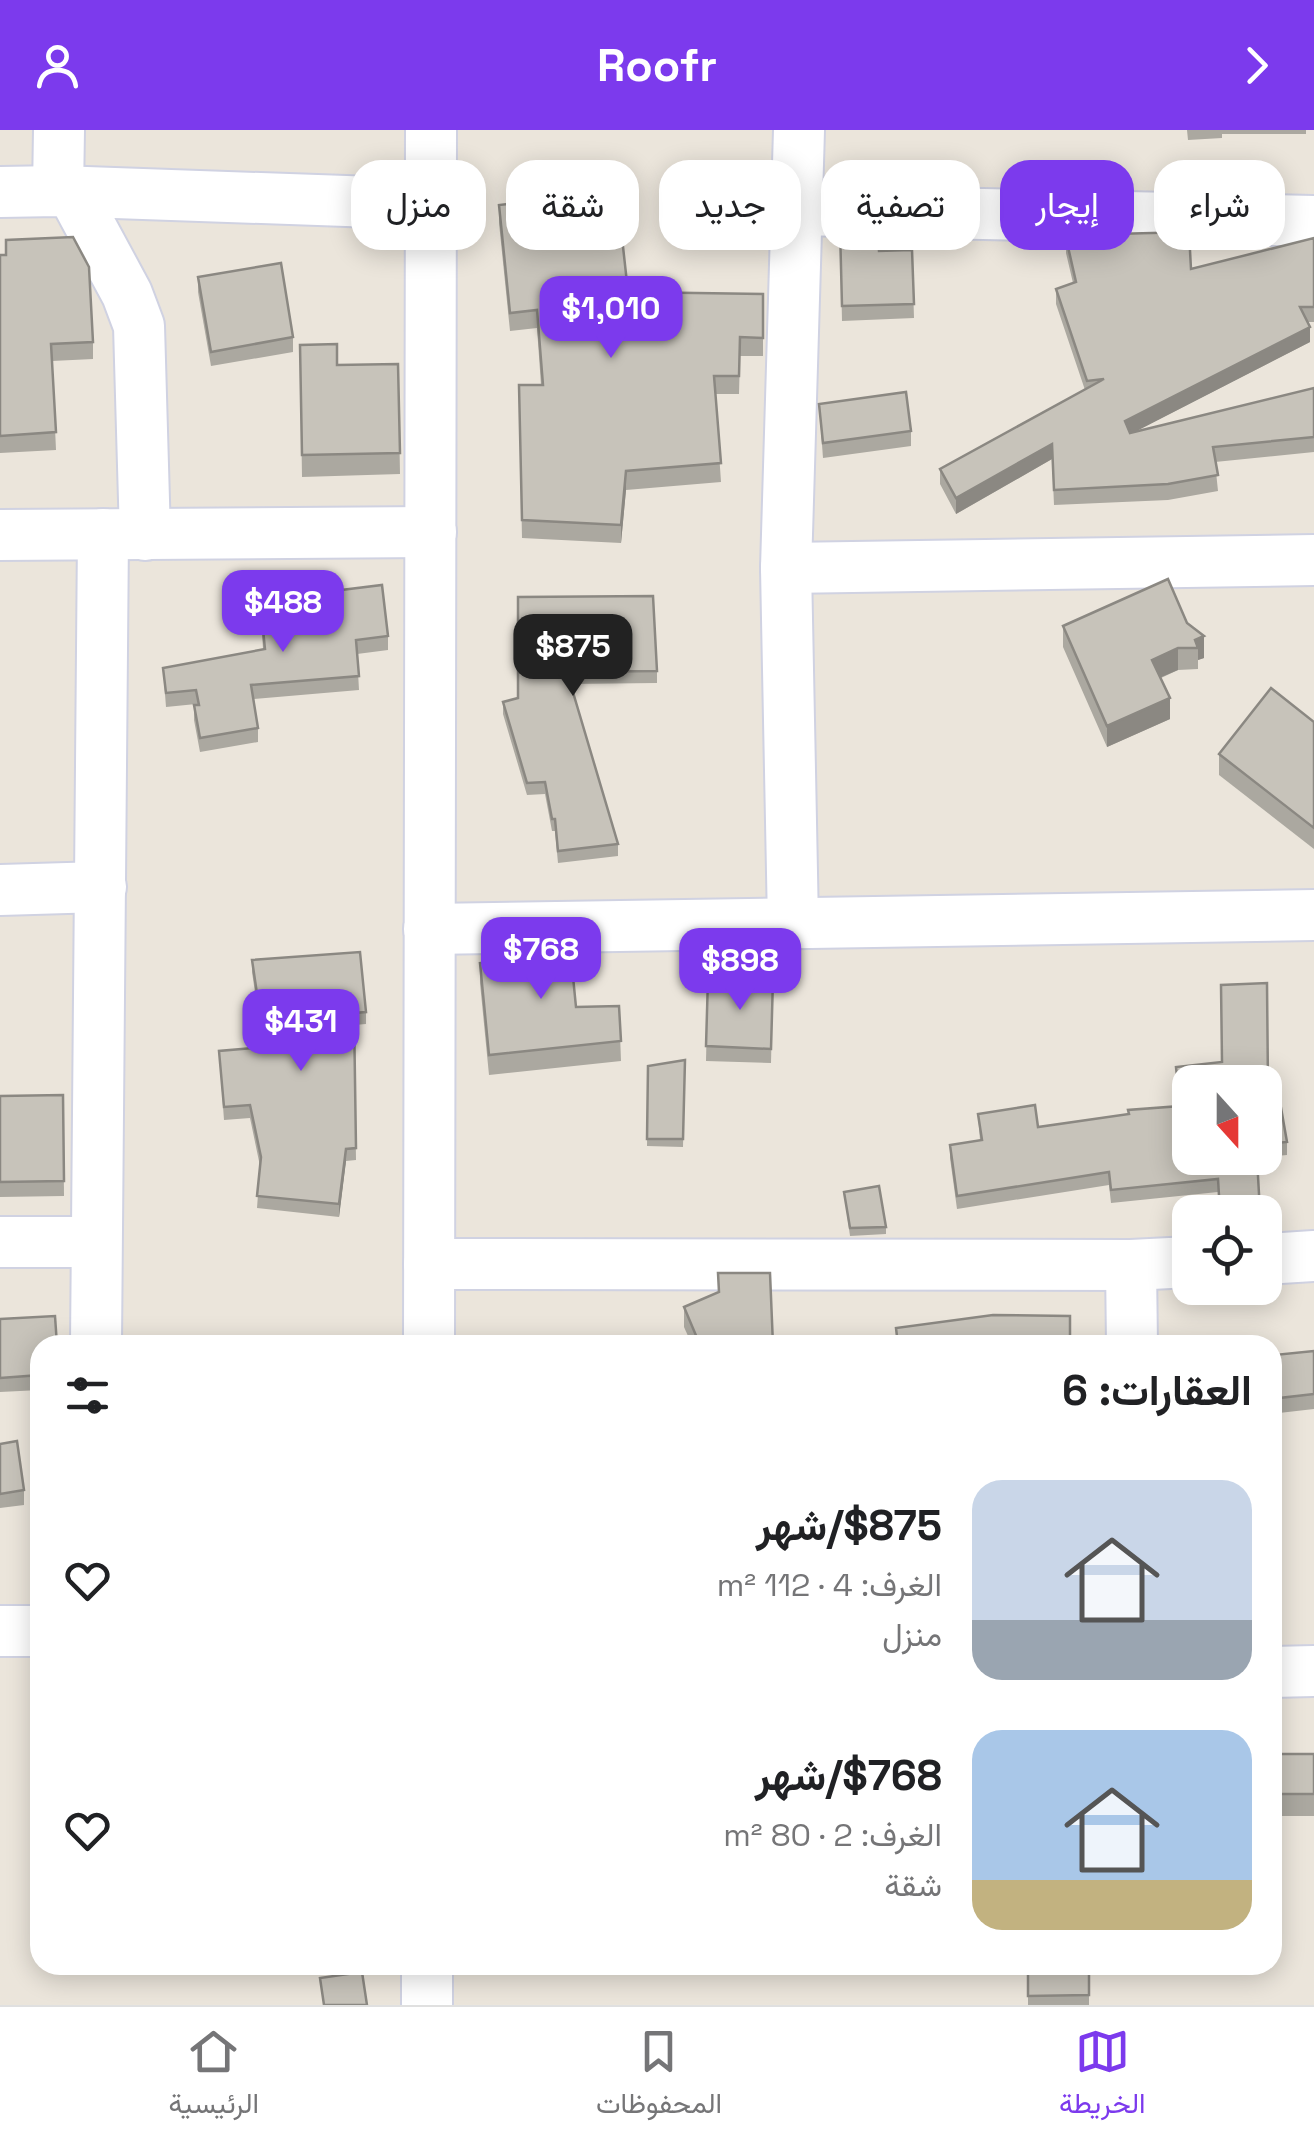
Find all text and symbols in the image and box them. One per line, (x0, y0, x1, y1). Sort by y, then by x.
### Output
text: Roofr (597, 37, 717, 94)
icon: person (30, 38, 85, 93)
icon: forward (1229, 38, 1284, 93)
chip: منزل (351, 160, 486, 250)
chip: شقة (506, 160, 639, 250)
chip: جديد (659, 160, 801, 250)
chip: تصفية (821, 160, 980, 250)
chip: إيجار (1000, 160, 1134, 250)
chip: شراء (1154, 160, 1285, 250)
pin: $1,010 (530, 276, 692, 361)
text: $1,010 (562, 288, 660, 328)
pin: $488 (224, 570, 342, 655)
text: $488 (244, 582, 322, 622)
pin: $875 (514, 614, 632, 699)
text: $875 (535, 626, 611, 666)
pin: $768 (482, 917, 600, 1002)
pin: $898 (681, 928, 799, 1013)
text: $768 (503, 929, 579, 969)
text: $898 (701, 940, 779, 980)
pin: $431 (242, 989, 360, 1074)
text: $431 (264, 1001, 338, 1041)
north arrow (1172, 1065, 1282, 1175)
map controls (1172, 1065, 1282, 1305)
button: locate (1172, 1195, 1282, 1305)
text: العقارات: 6 (1062, 1364, 1252, 1417)
icon: filters (60, 1368, 115, 1423)
text: $875/شهر (756, 1499, 942, 1552)
icon: home (1052, 1520, 1172, 1640)
icon: heart (60, 1553, 115, 1608)
text: الغرف: 4 · 112 m² (717, 1565, 942, 1605)
text: منزل (882, 1615, 942, 1655)
text: $768/شهر (755, 1749, 942, 1802)
icon: home (1052, 1770, 1172, 1890)
icon: heart (60, 1803, 115, 1858)
text: الغرف: 2 · 80 m² (723, 1815, 942, 1855)
text: شقة (884, 1865, 942, 1905)
tab: الرئيسية (168, 2024, 259, 2128)
tab: المحفوظات (596, 2024, 722, 2128)
tab: الخريطة (1059, 2024, 1146, 2128)

